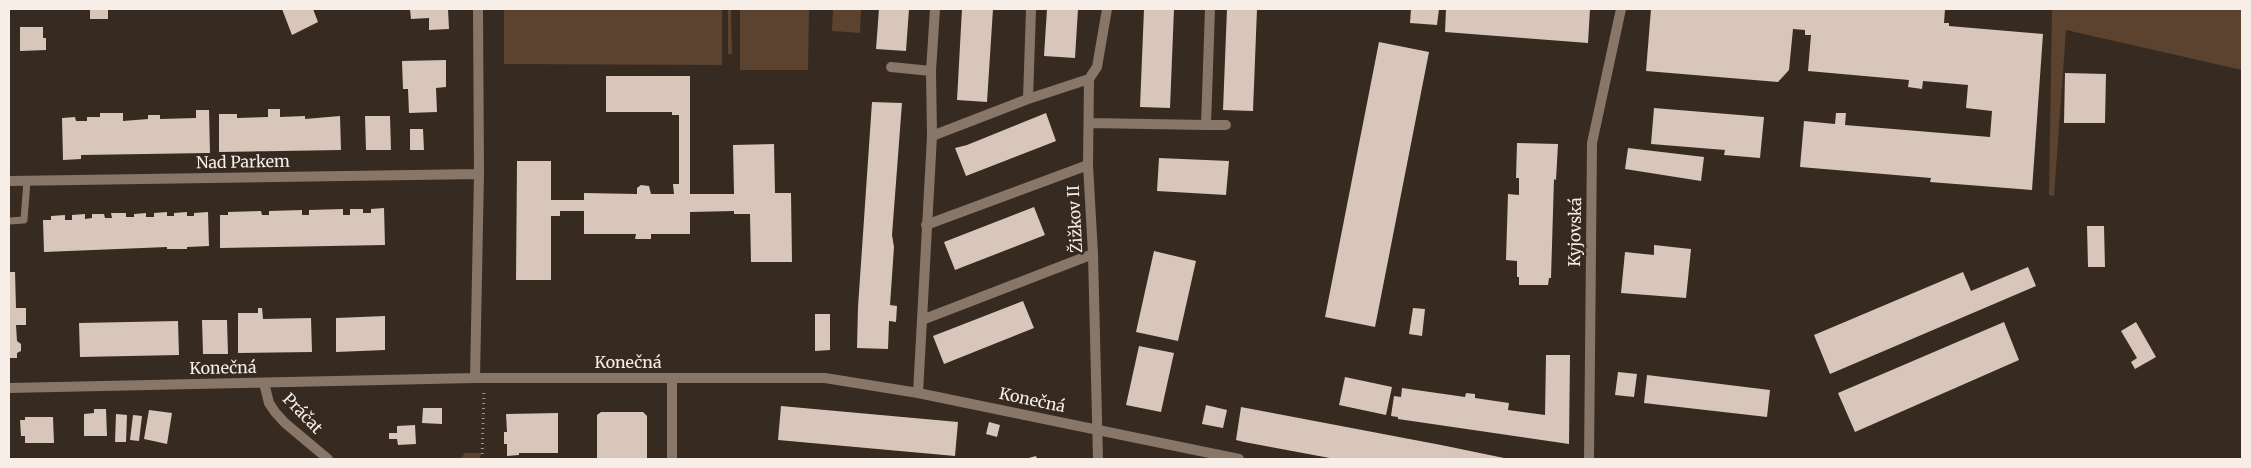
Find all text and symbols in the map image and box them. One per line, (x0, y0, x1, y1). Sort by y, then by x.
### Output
street label: Nad Parkem (196, 153, 290, 173)
street label: Žižkov II (1065, 185, 1087, 253)
street label: Kyjovská (1566, 197, 1586, 267)
street label: Konečná (595, 353, 661, 373)
street label: Konečná (189, 359, 257, 379)
street label: Konečná (997, 385, 1067, 417)
street label: Práčat (278, 390, 326, 438)

